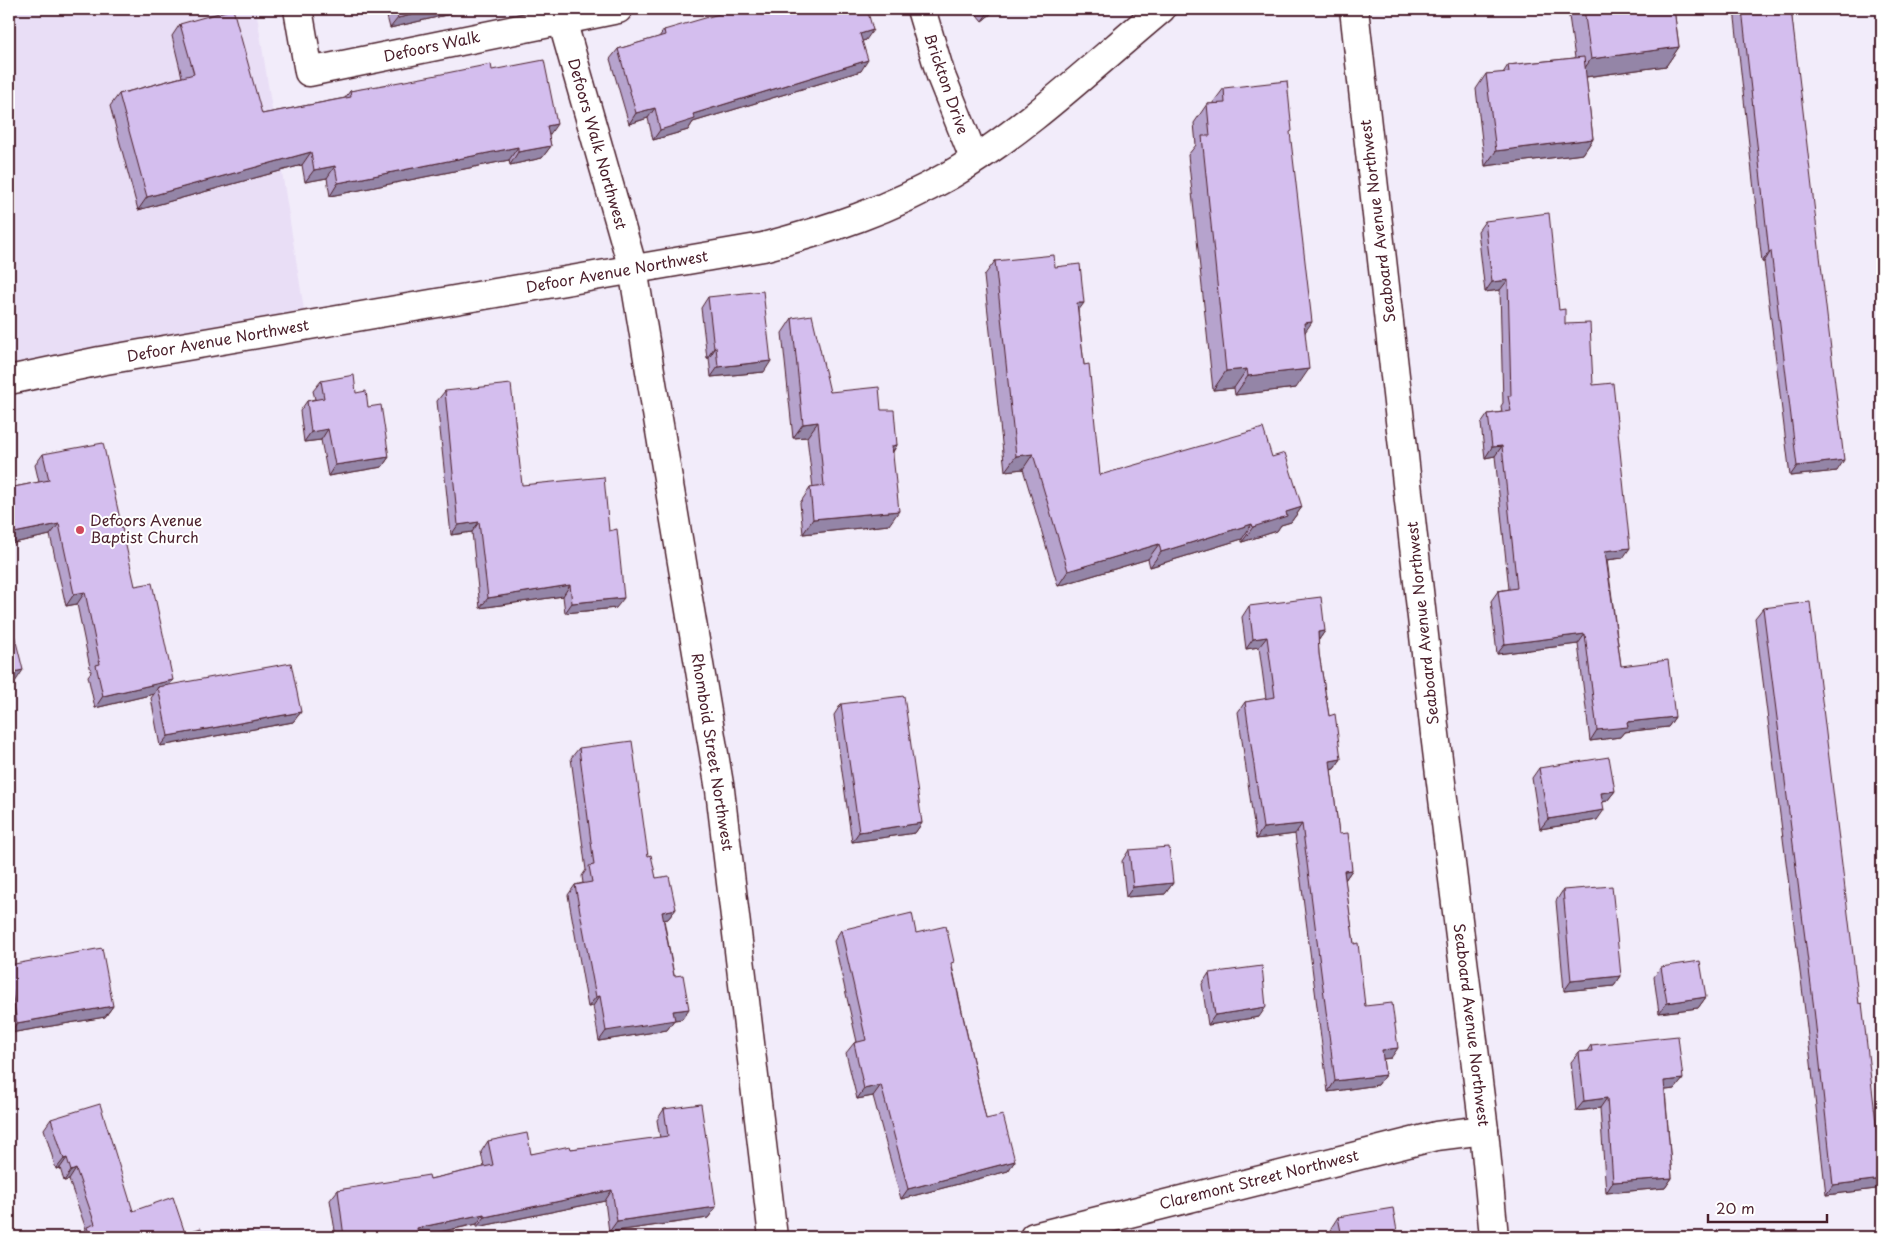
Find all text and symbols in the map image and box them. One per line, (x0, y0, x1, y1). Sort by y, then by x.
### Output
street label: Defoors Walk (381, 24, 482, 67)
street label: Brickton Drive (919, 30, 975, 137)
street label: Defoors Walk Northwest (563, 55, 634, 232)
street label: Seaboard Avenue Northwest (1353, 119, 1400, 324)
street label: Defoor Avenue Northwest (524, 243, 710, 298)
street label: Defoor Avenue Northwest (125, 312, 311, 367)
place label: Defoors Avenue Baptist Church (90, 508, 202, 548)
street label: Seaboard Avenue Northwest (1399, 520, 1444, 726)
marker: Defoors Avenue Baptist Church (74, 524, 86, 536)
street label: Rhomboid Street Northwest (686, 651, 740, 852)
street label: Seaboard Avenue Northwest (1449, 922, 1496, 1127)
street label: Claremont Street Northwest (1157, 1143, 1361, 1214)
scale bar (1708, 1191, 1827, 1223)
text: 20 m (1716, 1196, 1755, 1219)

